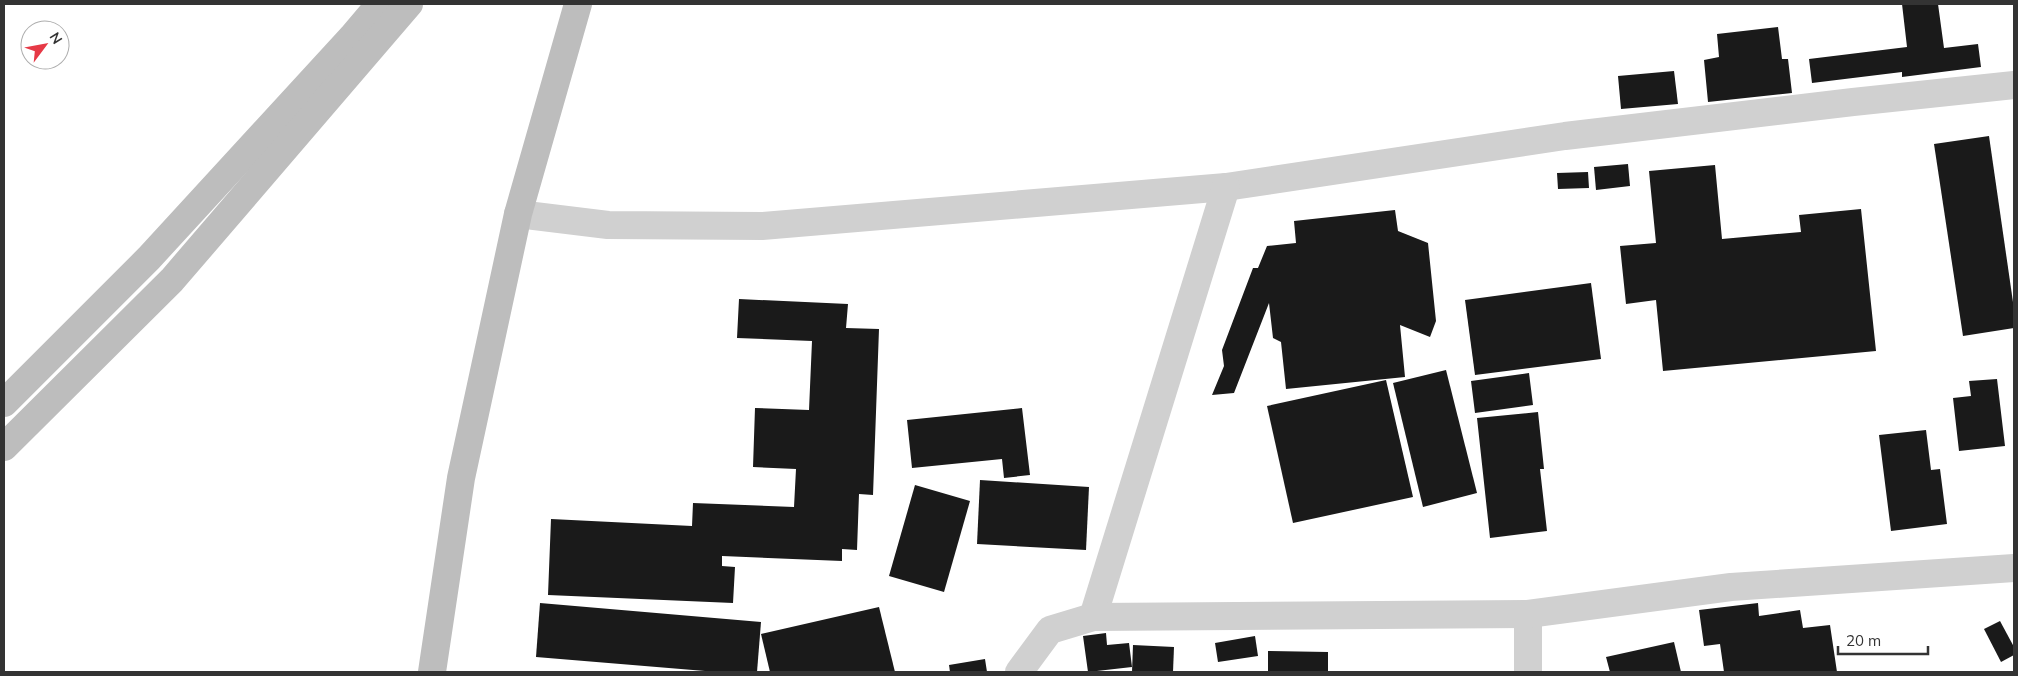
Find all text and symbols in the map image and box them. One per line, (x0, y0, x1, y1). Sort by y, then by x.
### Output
north arrow (20, 20, 70, 70)
text: N (46, 29, 66, 47)
scale bar (1838, 624, 1928, 656)
text: 20 m (1846, 631, 1881, 650)

